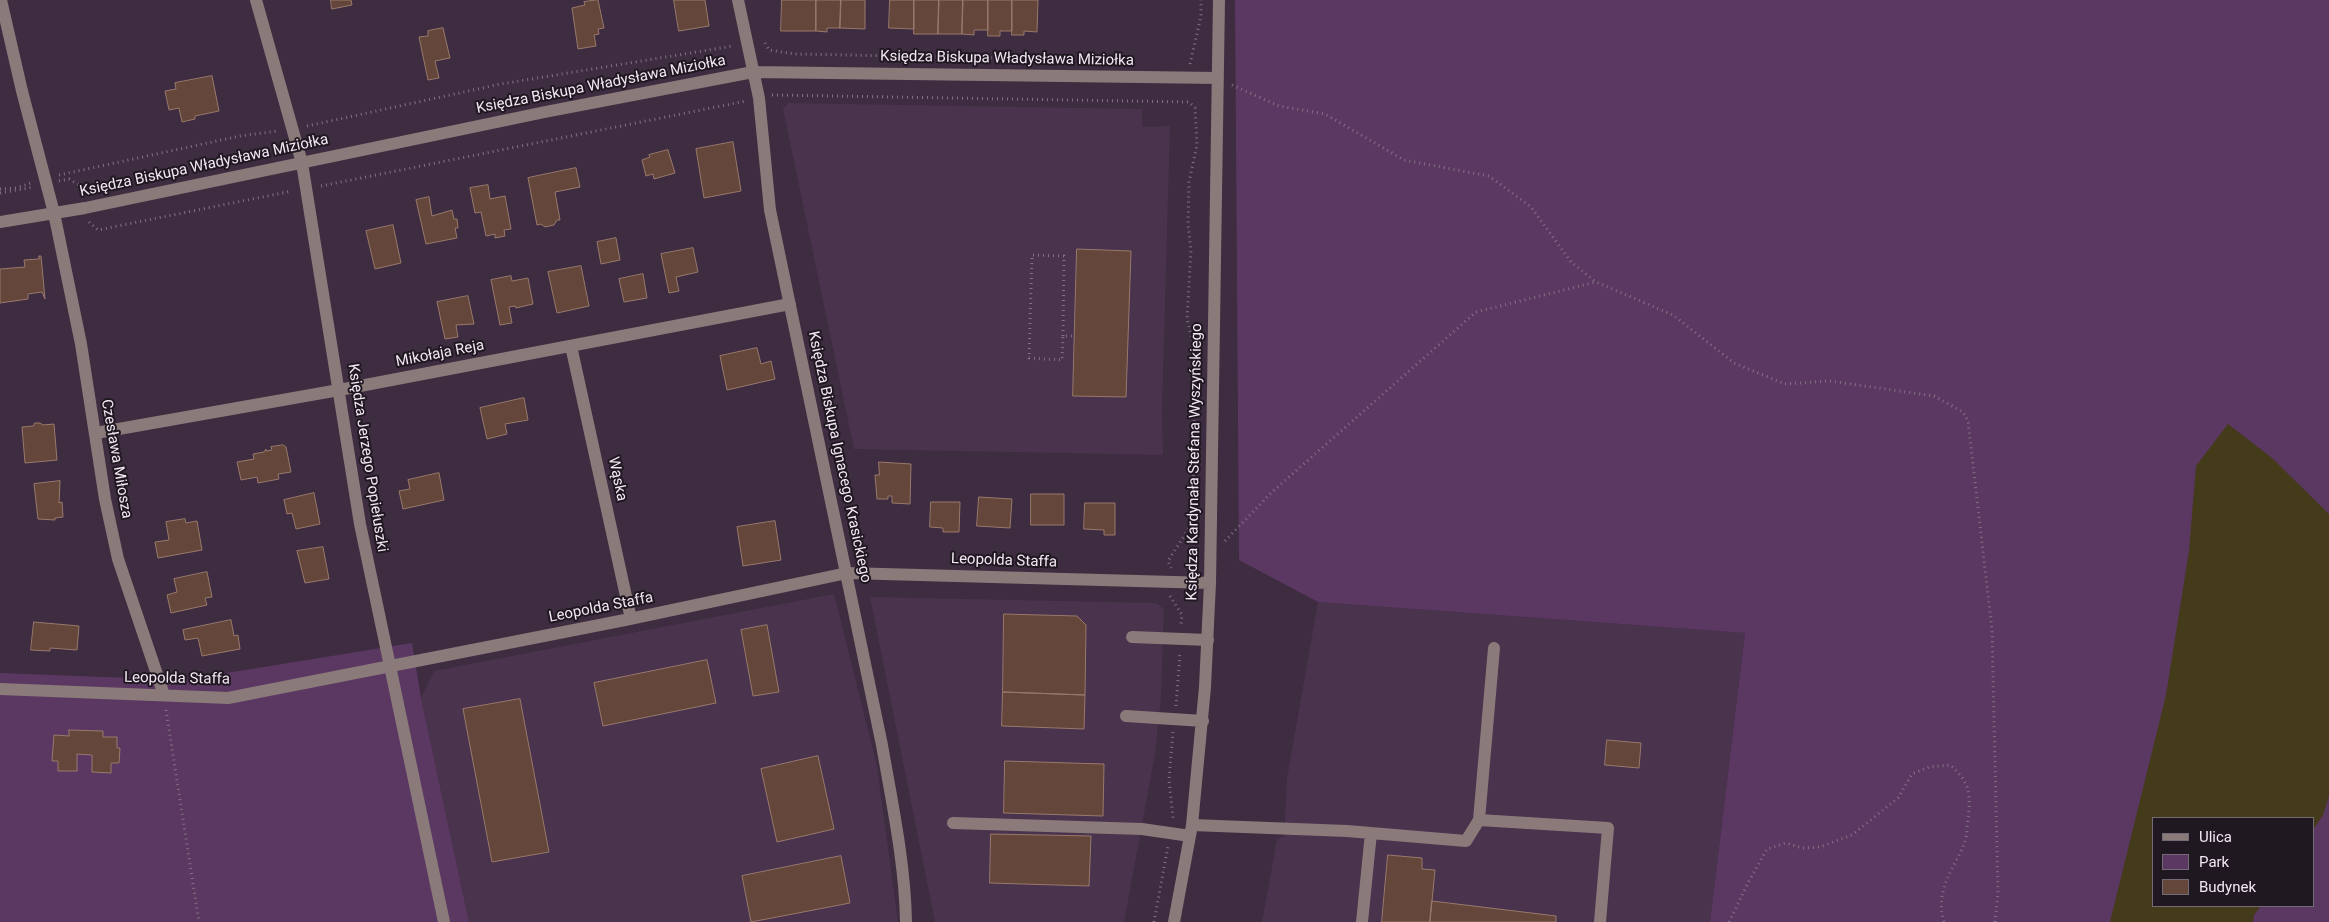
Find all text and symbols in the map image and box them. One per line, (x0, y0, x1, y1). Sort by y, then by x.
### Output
street label: Księdza Biskupa Władysława Miziołka (880, 48, 1134, 70)
street label: Księdza Biskupa Władysława Miziołka (475, 52, 727, 118)
street label: Księdza Biskupa Władysława Miziołka (78, 131, 330, 201)
street label: Księdza Kardynała Stefana Wyszyńskiego (1184, 323, 1206, 601)
street label: Księdza Biskupa Ignacego Krasickiego (804, 330, 874, 584)
street label: Mikołaja Reja (394, 337, 486, 371)
street label: Księdza Jerzego Popiełuszki (343, 362, 391, 554)
street label: Czesława Miłosza (97, 398, 135, 520)
street label: Wąska (604, 455, 630, 503)
street label: Leopolda Staffa (951, 550, 1057, 572)
street label: Leopolda Staffa (547, 589, 655, 627)
street label: Leopolda Staffa (124, 669, 230, 689)
legend (2152, 817, 2314, 907)
text: Ulica (2199, 828, 2232, 846)
text: Park (2199, 853, 2229, 871)
text: Budynek (2199, 878, 2256, 896)

